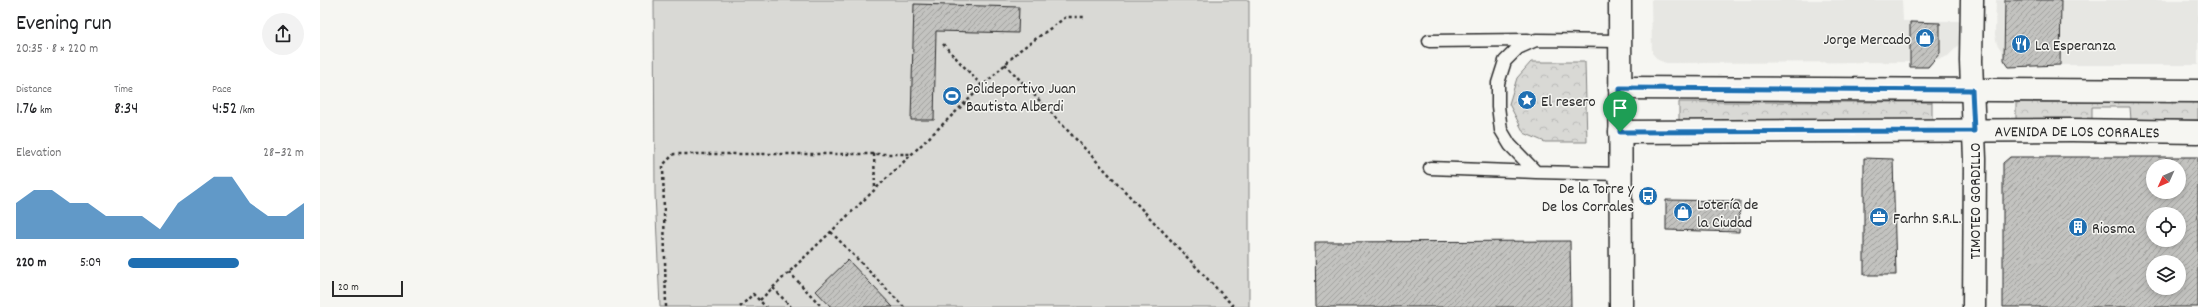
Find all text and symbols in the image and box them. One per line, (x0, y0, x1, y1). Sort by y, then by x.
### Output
text: Evening run (16, 9, 112, 40)
button: share (262, 13, 304, 55)
shop icon: Jorge Mercado (1914, 27, 1936, 49)
place label: Jorge Mercado (1823, 29, 1911, 52)
restaurant icon: La Esperanza (2010, 33, 2032, 55)
place label: La Esperanza (2035, 35, 2116, 58)
text: 20:35 · 8 × 220 m (16, 40, 98, 59)
place label: Polideportivo Juan Bautista Alberdi (966, 78, 1076, 119)
text: Distance (16, 82, 52, 98)
text: Time (114, 82, 133, 98)
text: Pace (212, 82, 231, 98)
sports icon: Polideportivo Juan Bautista Alberdi (941, 85, 963, 107)
place icon: El resero (1516, 89, 1538, 111)
place label: El resero (1541, 91, 1596, 114)
pin (1603, 91, 1637, 132)
icon: arrive (1609, 97, 1631, 119)
text: 1.76 (16, 98, 37, 122)
text: 8:34 (114, 98, 138, 122)
text: 4:52 (212, 98, 237, 122)
text: km (37, 103, 52, 119)
text: /km (237, 103, 255, 119)
street label: AVENIDA DE LOS CORRALES (1994, 121, 2160, 145)
street label: TIMOTEO GORDILLO (1965, 143, 1988, 259)
text: Elevation (16, 144, 61, 163)
text: 28–32 m (263, 144, 304, 163)
north arrow (2146, 159, 2186, 199)
map controls (2146, 159, 2186, 295)
place label: De la Torre y De los Corrales (1542, 178, 1635, 219)
bus stop icon: De la Torre y De los Corrales (1637, 185, 1659, 207)
place label: Lotería de la Ciudad (1697, 194, 1758, 235)
shop icon: Lotería de la Ciudad (1672, 201, 1694, 223)
office icon: Farhn S.R.L. (1868, 206, 1890, 228)
button: locate (2146, 207, 2186, 247)
place label: Farhn S.R.L. (1893, 208, 1961, 231)
building icon: Riosma (2067, 216, 2089, 238)
place label: Riosma (2092, 218, 2136, 241)
text: 220 m (16, 254, 46, 273)
text: 5:09 (80, 254, 101, 273)
button: layers (2146, 255, 2186, 295)
scale bar (332, 279, 403, 298)
text: 20 m (338, 280, 359, 296)

